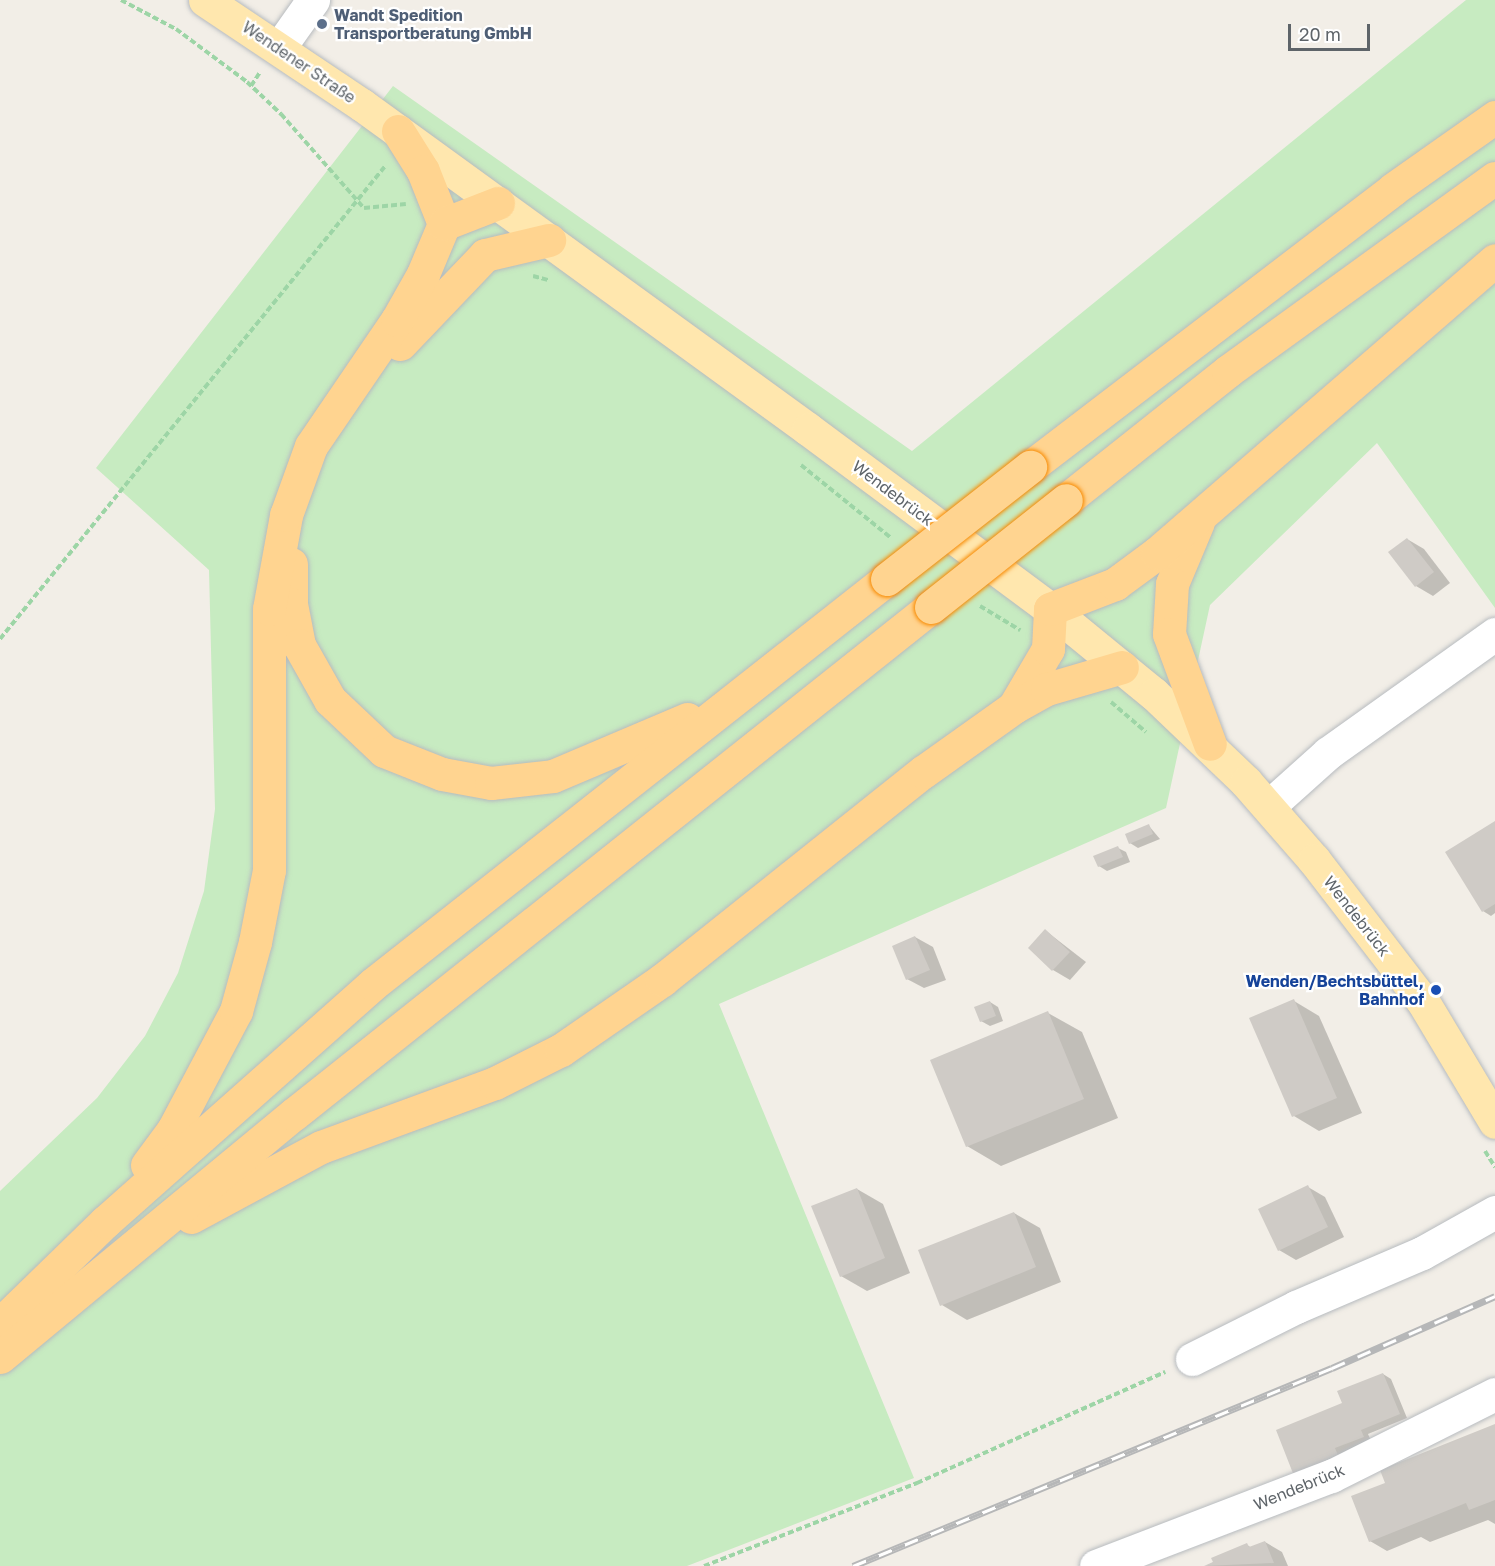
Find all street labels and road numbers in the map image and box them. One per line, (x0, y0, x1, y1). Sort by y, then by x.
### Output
street label: Wendener Straße (239, 17, 359, 107)
street label: Wendebrück (849, 456, 937, 530)
street label: Wendebrück (1320, 872, 1394, 960)
street label: Wendebrück (1251, 1460, 1347, 1514)

